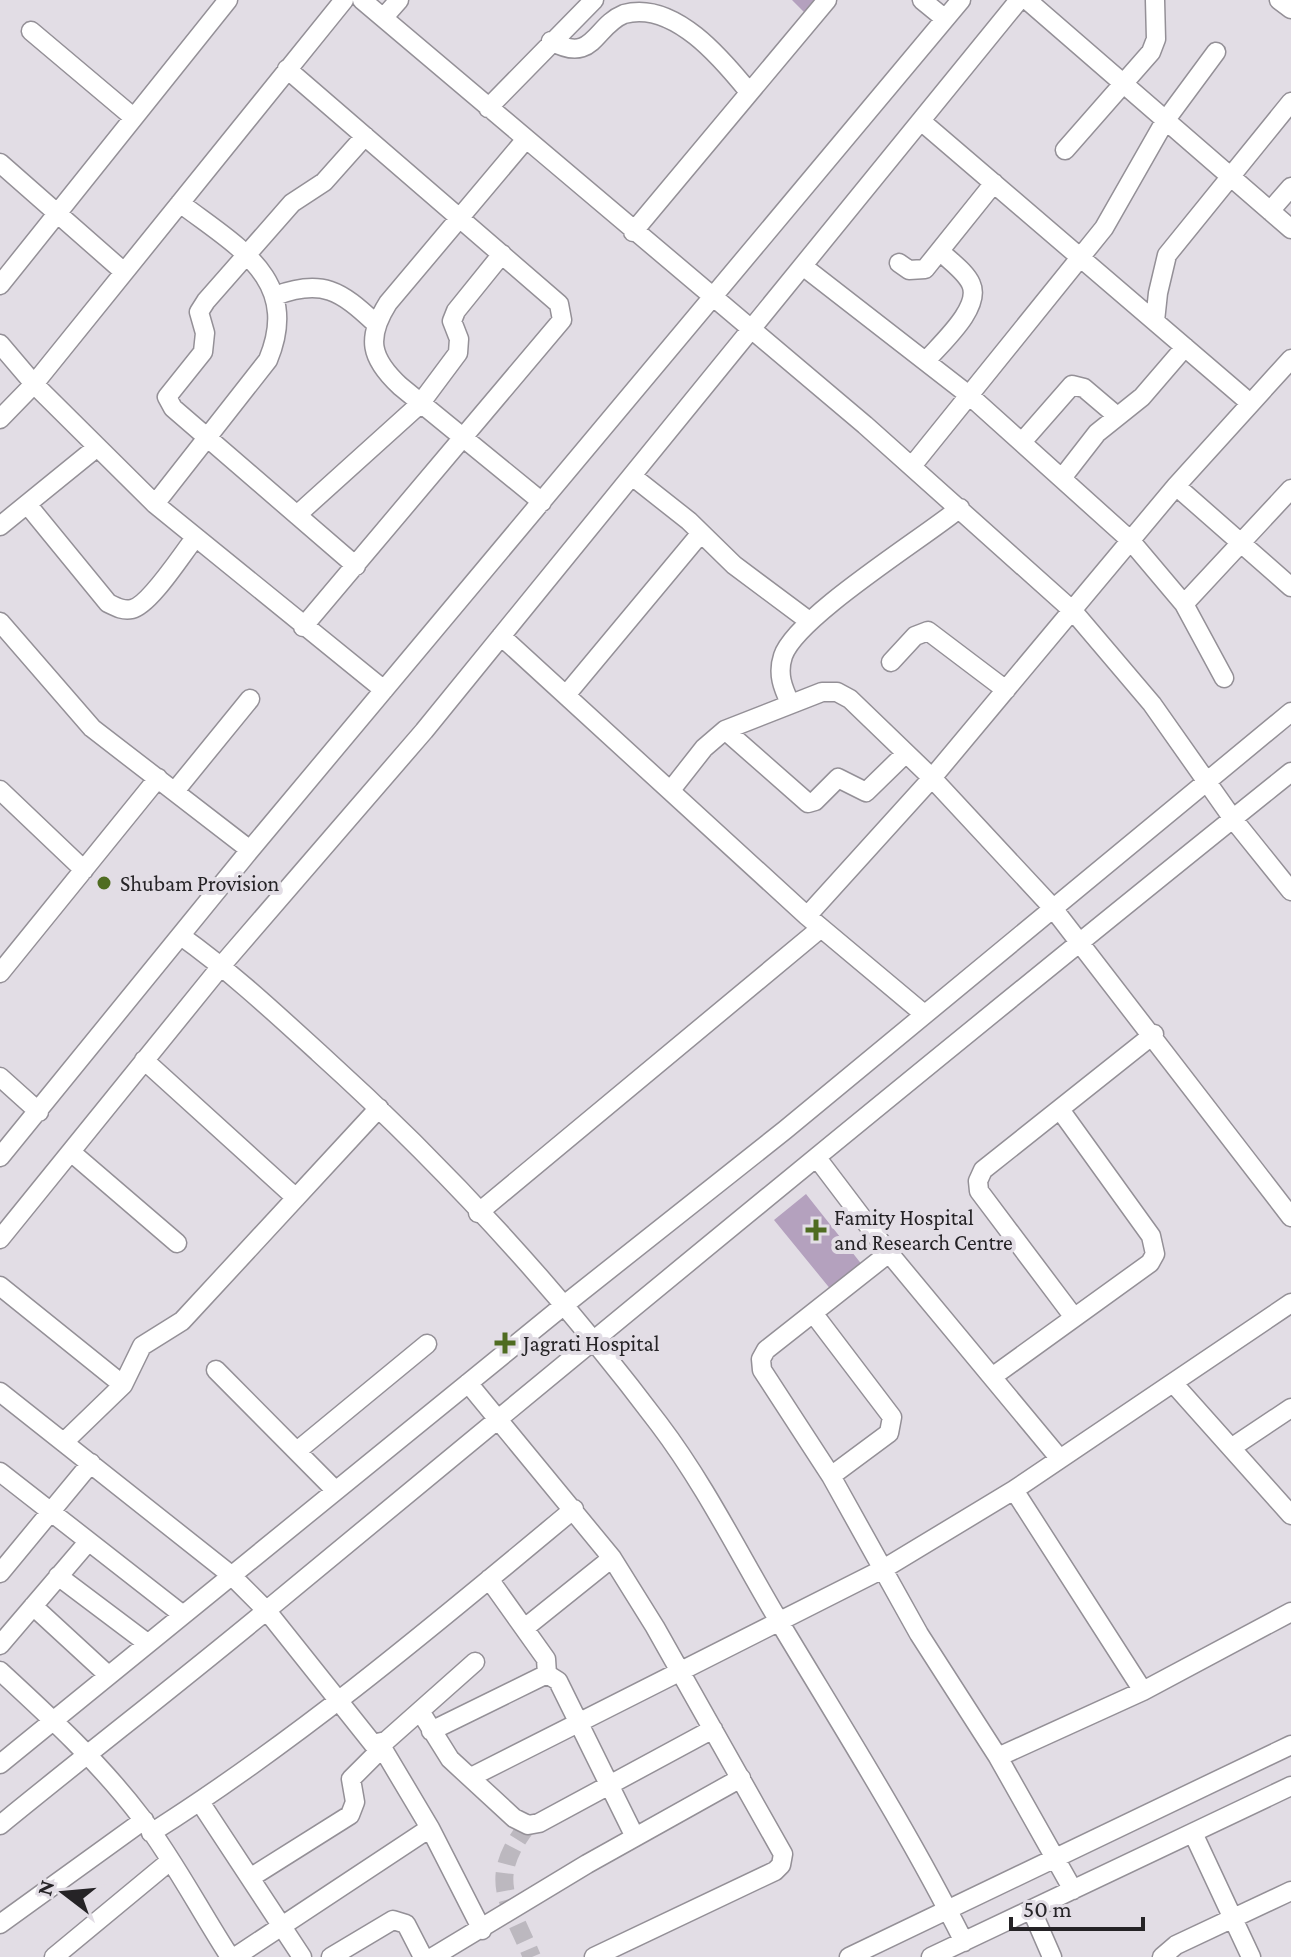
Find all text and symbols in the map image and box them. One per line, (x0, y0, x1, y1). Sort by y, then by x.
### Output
place label: Shubam Provision (120, 871, 280, 896)
marker: Shubam Provision (95, 874, 113, 892)
place label: Famity Hospital and Research Centre (834, 1205, 1013, 1255)
marker: Famity Hospital and Research Centre (805, 1219, 827, 1241)
place label: Jagrati Hospital (521, 1331, 660, 1356)
marker: Jagrati Hospital (494, 1332, 516, 1354)
north arrow (24, 1853, 104, 1933)
text: N (31, 1877, 59, 1898)
scale bar (1011, 1881, 1143, 1931)
text: 50 m (1023, 1895, 1072, 1922)

